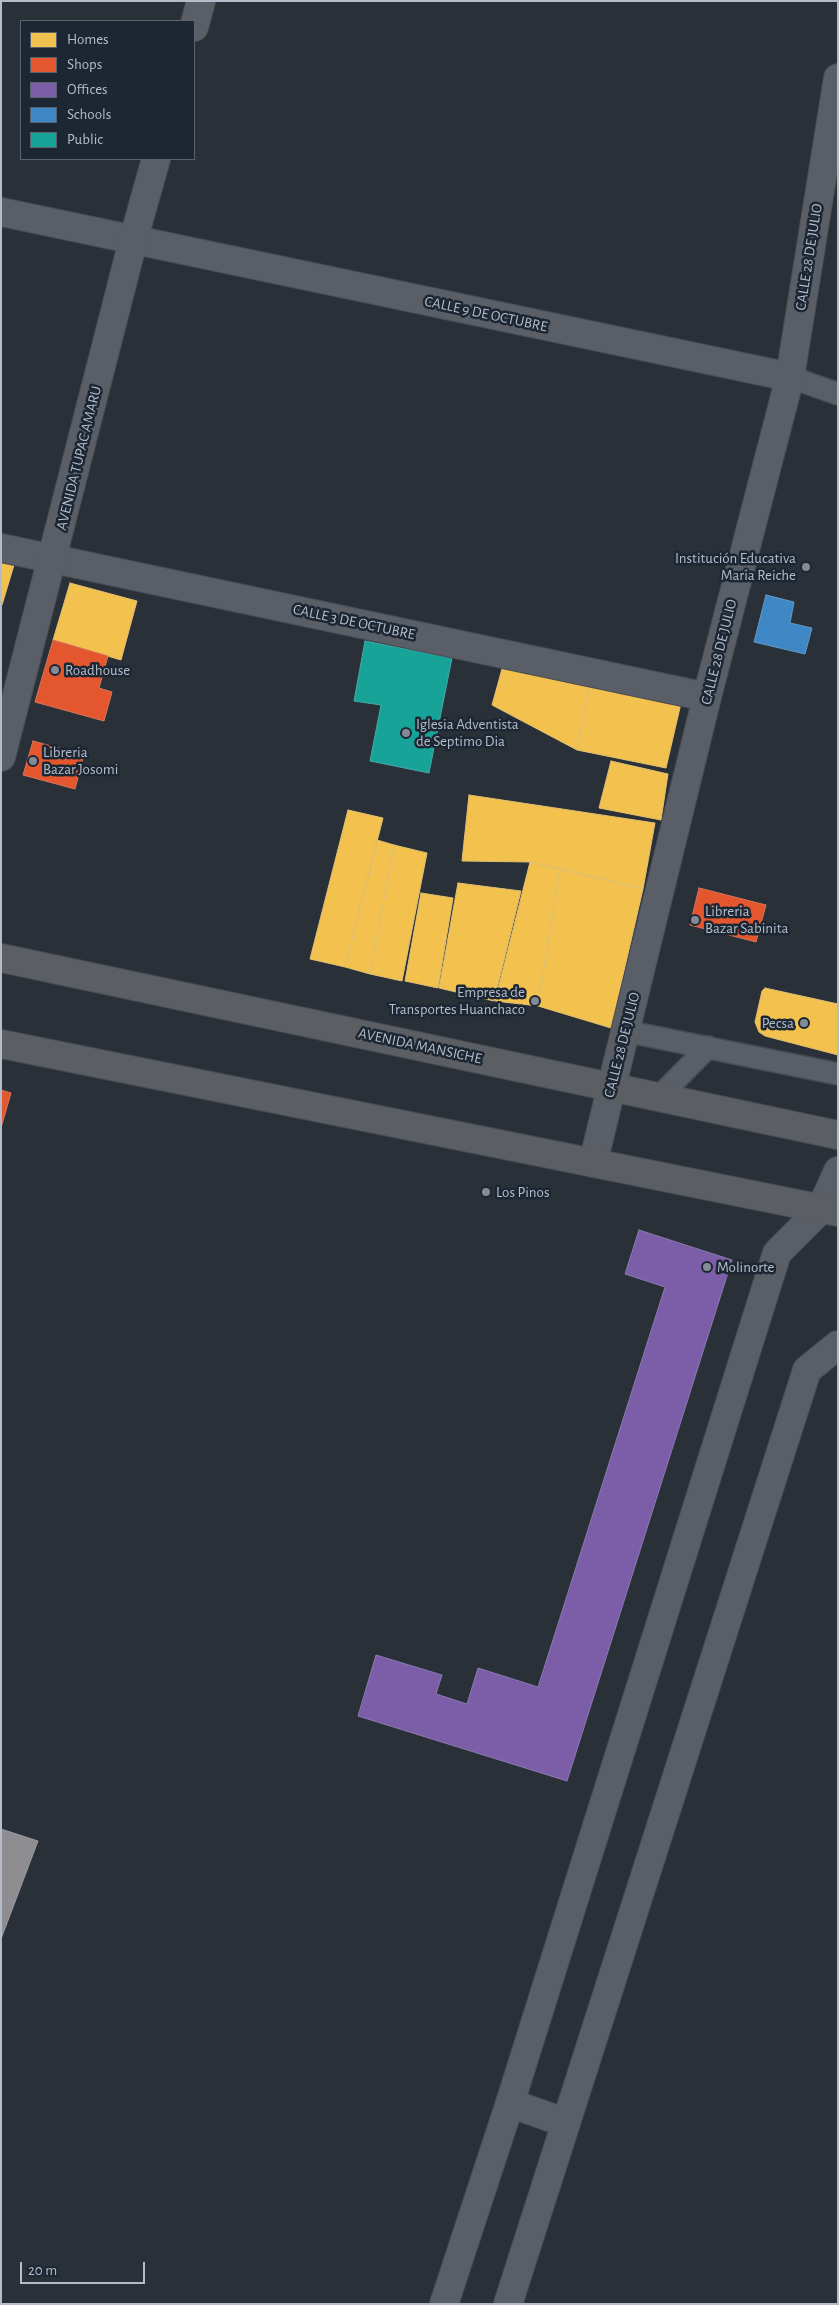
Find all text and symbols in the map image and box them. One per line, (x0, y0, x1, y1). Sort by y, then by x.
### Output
legend (20, 20, 195, 160)
text: Homes (67, 32, 109, 47)
text: Shops (67, 57, 102, 72)
text: Offices (67, 82, 108, 97)
text: Schools (67, 107, 111, 122)
text: Public (67, 132, 103, 147)
street label: CALLE 28 DE JULIO (792, 202, 826, 312)
street label: CALLE 9 DE OCTUBRE (423, 292, 549, 336)
street label: AVENIDA TUPAC AMARU (52, 384, 106, 532)
place label: Institución Educativa Maria Reiche (675, 549, 796, 584)
marker: Institución Educativa Maria Reiche (800, 561, 812, 573)
street label: CALLE 28 DE JULIO (697, 597, 741, 707)
street label: CALLE 3 DE OCTUBRE (291, 600, 417, 644)
place label: Roadhouse (65, 661, 130, 679)
marker: Roadhouse (49, 664, 61, 676)
place label: Iglesia Adventista de Septimo Dia (416, 715, 519, 750)
marker: Iglesia Adventista de Septimo Dia (400, 727, 412, 739)
place label: Libreria Bazar Josomi (43, 743, 118, 778)
marker: Libreria Bazar Josomi (27, 755, 39, 767)
place label: Libreria Bazar Sabinita (705, 902, 788, 937)
marker: Libreria Bazar Sabinita (689, 914, 701, 926)
place label: Empresa de Transportes Huanchaco (389, 983, 525, 1018)
street label: CALLE 28 DE JULIO (600, 990, 644, 1100)
marker: Empresa de Transportes Huanchaco (529, 995, 541, 1007)
place label: Pecsa (762, 1014, 794, 1032)
marker: Pecsa (798, 1017, 810, 1029)
street label: AVENIDA MANSICHE (357, 1024, 483, 1068)
place label: Los Pinos (496, 1183, 550, 1201)
marker: Los Pinos (480, 1186, 492, 1198)
place label: Molinorte (717, 1258, 775, 1276)
marker: Molinorte (701, 1261, 713, 1273)
scale bar (22, 2252, 148, 2284)
text: 20 m (28, 2263, 57, 2278)

